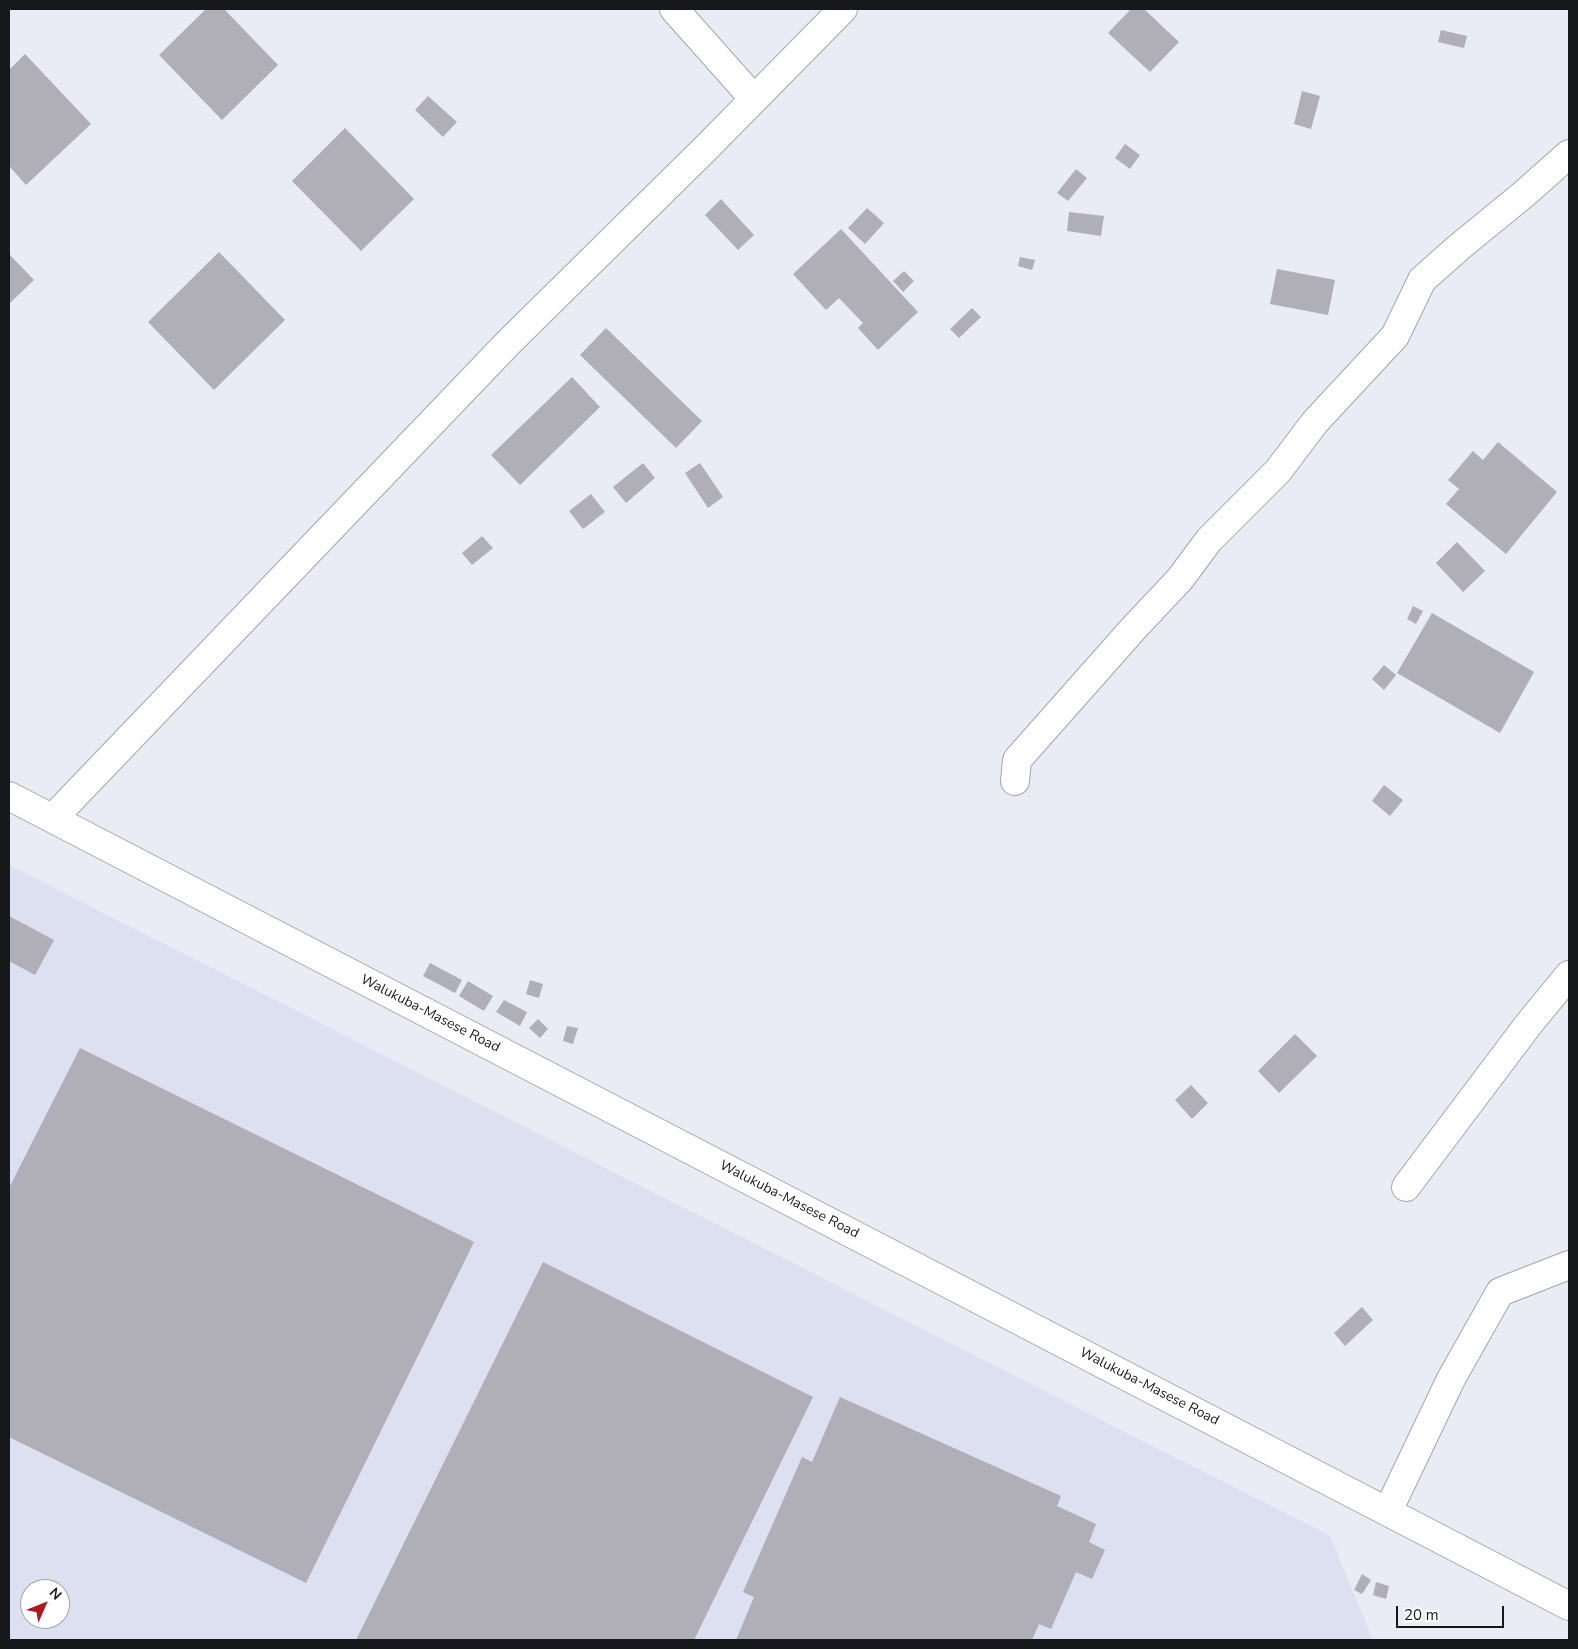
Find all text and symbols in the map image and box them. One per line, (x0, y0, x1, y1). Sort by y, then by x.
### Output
street label: Walukuba-Masese Road (357, 971, 503, 1057)
street label: Walukuba-Masese Road (716, 1157, 862, 1243)
street label: Walukuba-Masese Road (1076, 1344, 1222, 1430)
north arrow (20, 1579, 70, 1629)
text: N (45, 1584, 66, 1604)
scale bar (1398, 1596, 1506, 1628)
text: 20 m (1404, 1605, 1439, 1625)

